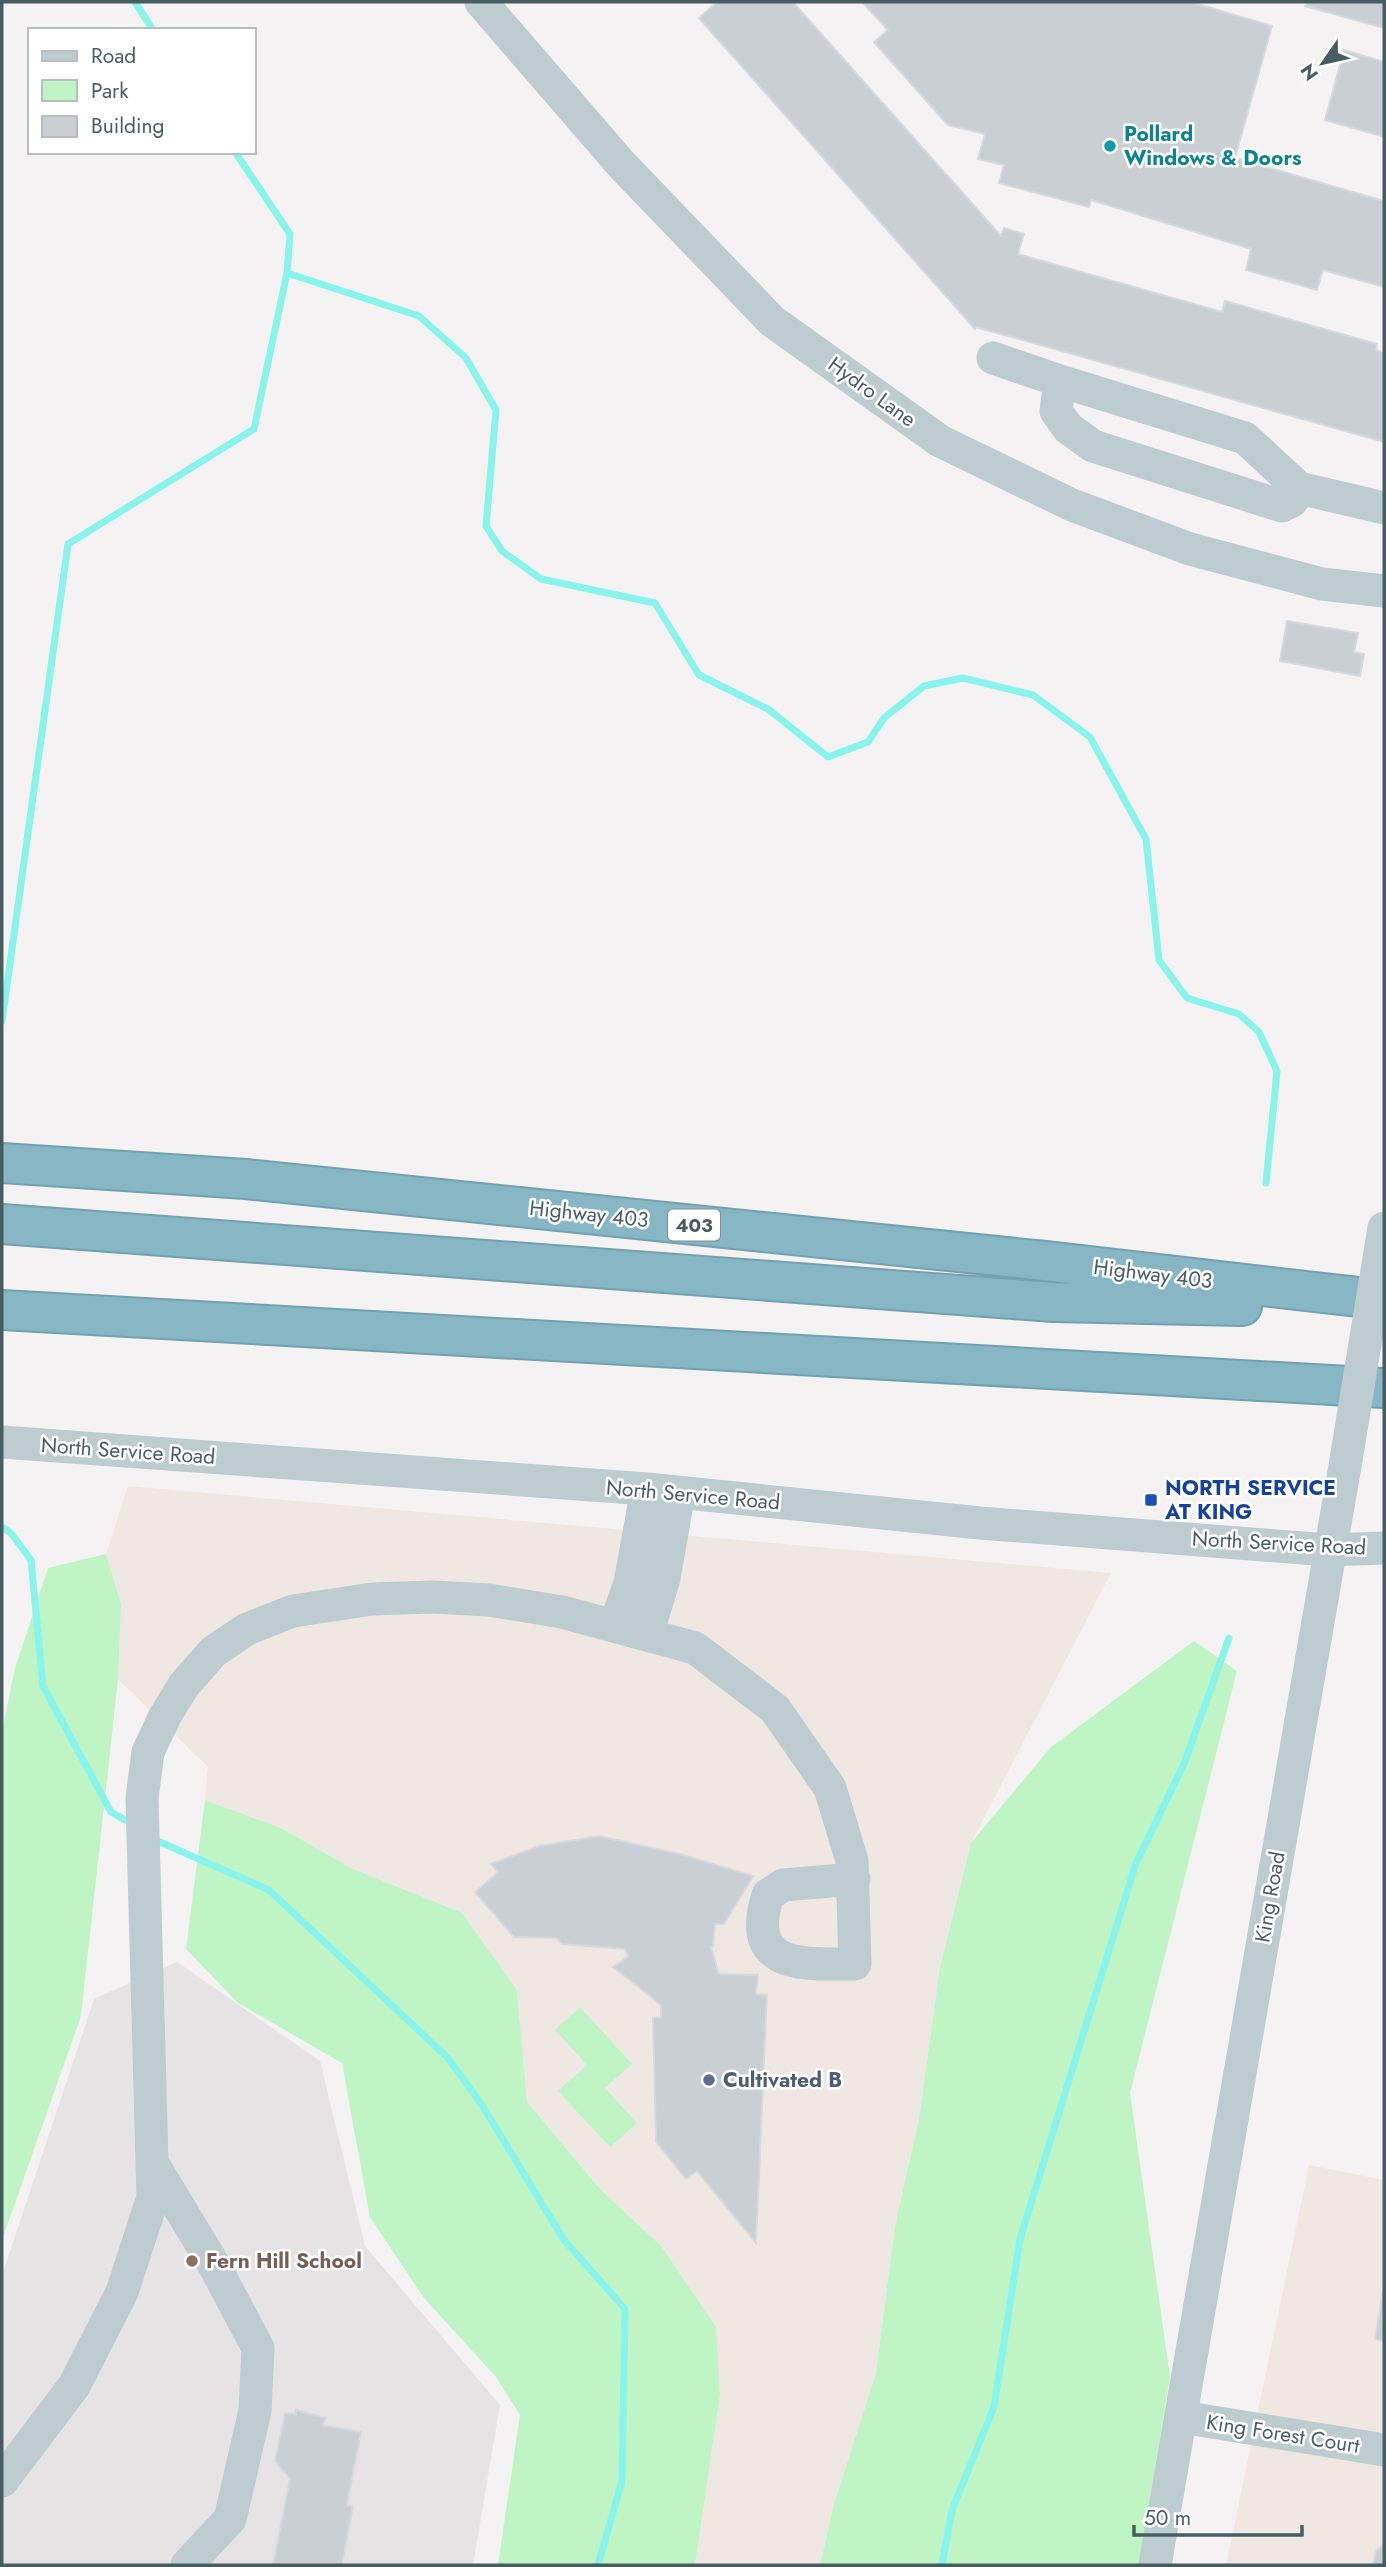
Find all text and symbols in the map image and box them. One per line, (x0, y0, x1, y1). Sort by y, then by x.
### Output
legend (28, 28, 256, 154)
north arrow (1288, 28, 1358, 98)
text: Road (91, 41, 136, 71)
text: N (1294, 58, 1325, 86)
text: Park (91, 76, 129, 106)
text: Building (91, 111, 164, 141)
place label: Pollard Windows & Doors (1124, 119, 1302, 173)
marker: Pollard Windows & Doors (1102, 138, 1118, 154)
street label: Hydro Lane (822, 350, 922, 434)
street label: Highway 403 (528, 1193, 650, 1235)
road number: 403 (668, 1210, 720, 1240)
street label: Highway 403 (1092, 1252, 1214, 1296)
street label: North Service Road (40, 1430, 216, 1472)
street label: North Service Road (605, 1472, 781, 1518)
place label: NORTH SERVICE AT KING (1164, 1473, 1336, 1527)
marker: NORTH SERVICE AT KING (1143, 1492, 1159, 1508)
street label: North Service Road (1191, 1523, 1367, 1563)
street label: King Road (1247, 1849, 1293, 1945)
place label: Cultivated B (723, 2065, 842, 2095)
marker: Cultivated B (701, 2072, 717, 2088)
place label: Fern Hill School (206, 2246, 362, 2276)
marker: Fern Hill School (184, 2253, 200, 2269)
street label: King Forest Court (1204, 2407, 1362, 2461)
scale bar (1134, 2494, 1302, 2538)
text: 50 m (1144, 2503, 1191, 2533)

